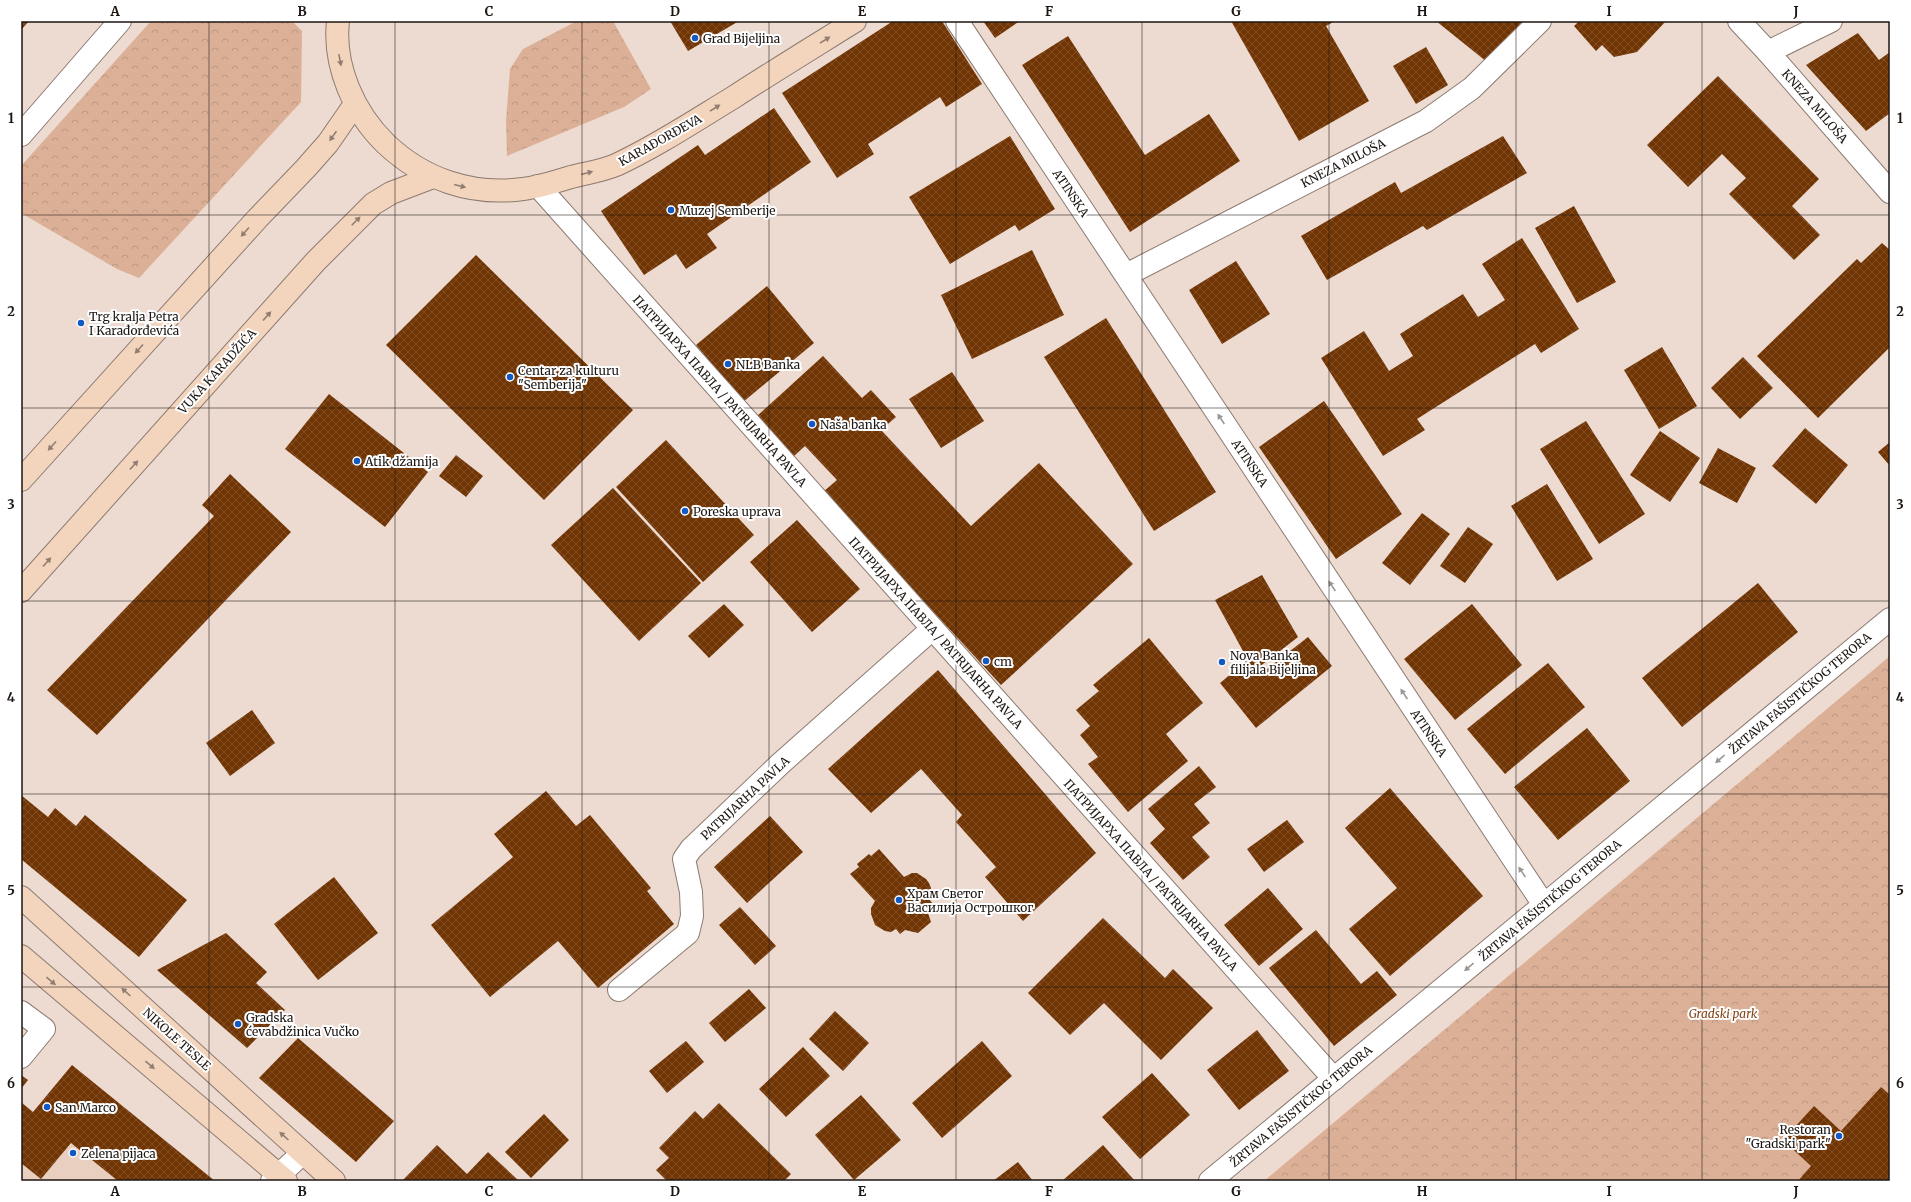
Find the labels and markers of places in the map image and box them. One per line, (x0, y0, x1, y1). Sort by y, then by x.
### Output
place label: Grad Bijeljina (703, 31, 781, 46)
marker: Grad Bijeljina (690, 33, 700, 43)
place label: Muzej Semberije (679, 203, 776, 218)
marker: Muzej Semberije (666, 205, 676, 215)
place label: Trg kralja Petra I Karađorđevića (89, 309, 180, 338)
marker: Trg kralja Petra I Karađorđevića (76, 318, 86, 328)
place label: NLB Banka (736, 357, 801, 372)
marker: NLB Banka (723, 359, 733, 369)
place label: Centar za kulturu "Semberija" (518, 363, 619, 392)
marker: Centar za kulturu "Semberija" (505, 372, 515, 382)
place label: Naša banka (820, 417, 887, 432)
marker: Naša banka (807, 419, 817, 429)
place label: Atik džamija (364, 454, 439, 469)
marker: Atik džamija (352, 456, 362, 466)
place label: Poreska uprava (693, 504, 782, 519)
marker: Poreska uprava (680, 506, 690, 516)
place label: Nova Banka filijala Bijeljina (1230, 648, 1316, 677)
place label: cm (994, 654, 1012, 669)
marker: cm (981, 656, 991, 666)
marker: Nova Banka filijala Bijeljina (1217, 657, 1227, 667)
place label: Храм Светог Василија Острошког (907, 886, 1033, 915)
marker: Храм Светог Василија Острошког (894, 895, 904, 905)
place label: Gradska ćevabdžinica Vučko (246, 1010, 359, 1039)
marker: Gradska ćevabdžinica Vučko (233, 1019, 243, 1029)
place label: San Marco (55, 1100, 116, 1115)
marker: San Marco (42, 1102, 52, 1112)
place label: Restoran "Gradski park" (1745, 1122, 1831, 1151)
marker: Restoran "Gradski park" (1834, 1131, 1844, 1141)
place label: Zelena pijaca (81, 1146, 156, 1161)
marker: Zelena pijaca (68, 1148, 78, 1158)

